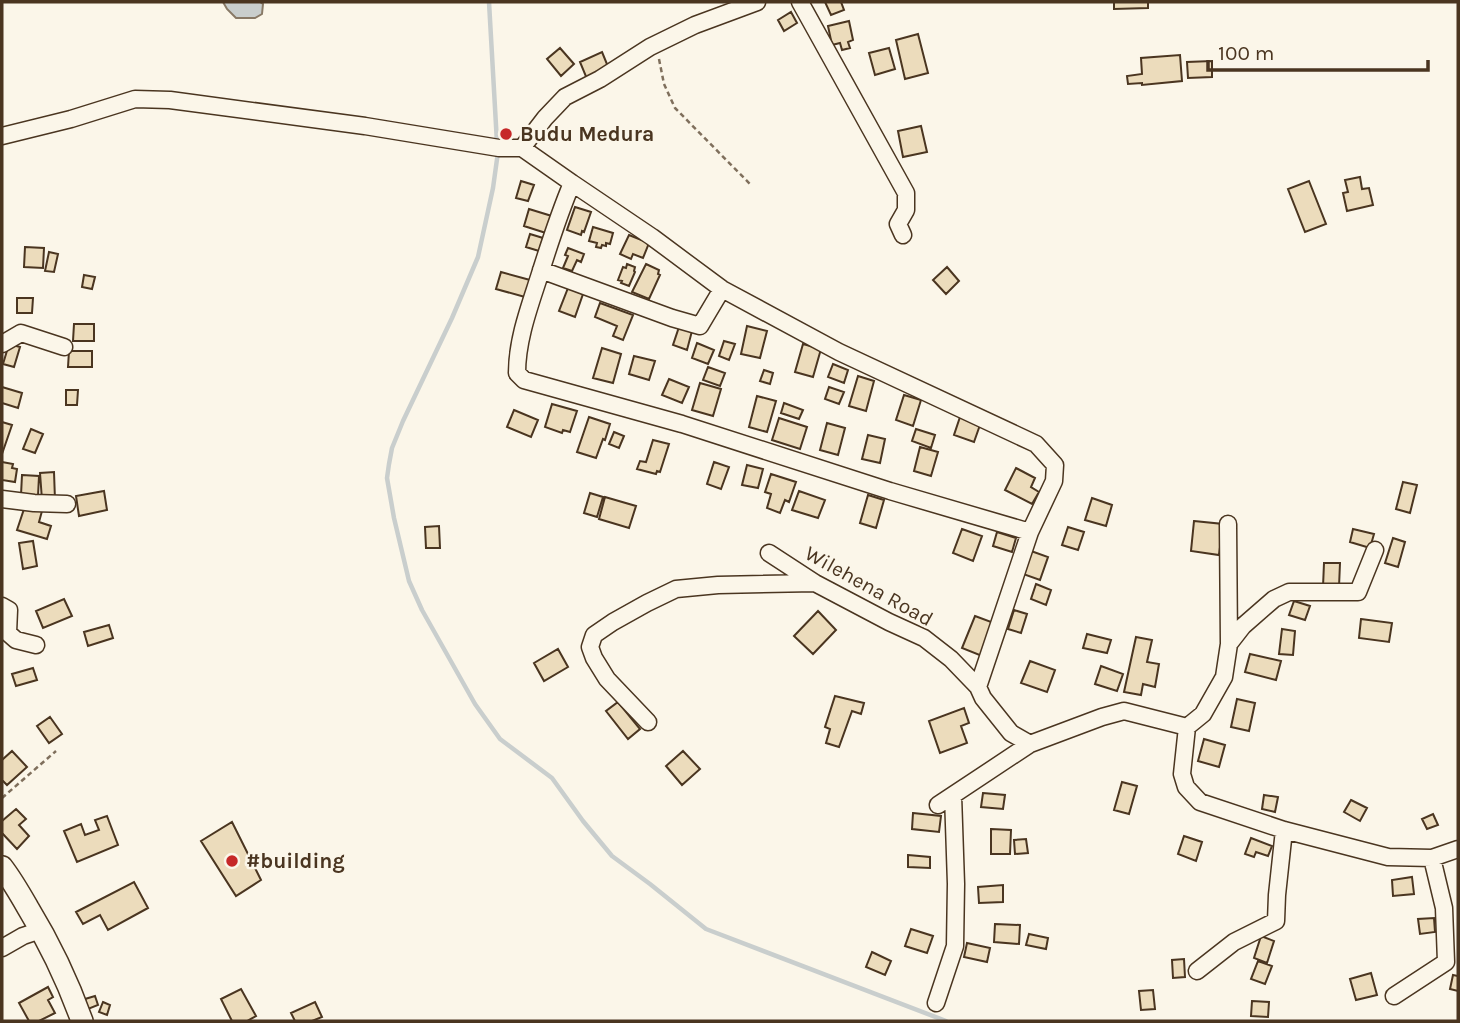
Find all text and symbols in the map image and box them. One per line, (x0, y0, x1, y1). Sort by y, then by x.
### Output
scale bar (1208, 28, 1428, 72)
text: 100 m (1218, 41, 1275, 65)
place label: Budu Medura (520, 122, 654, 146)
marker: Budu Medura (498, 126, 514, 142)
street label: Wilehena Road (801, 541, 937, 631)
place label: #building (246, 849, 345, 873)
marker: #building (224, 853, 240, 869)

